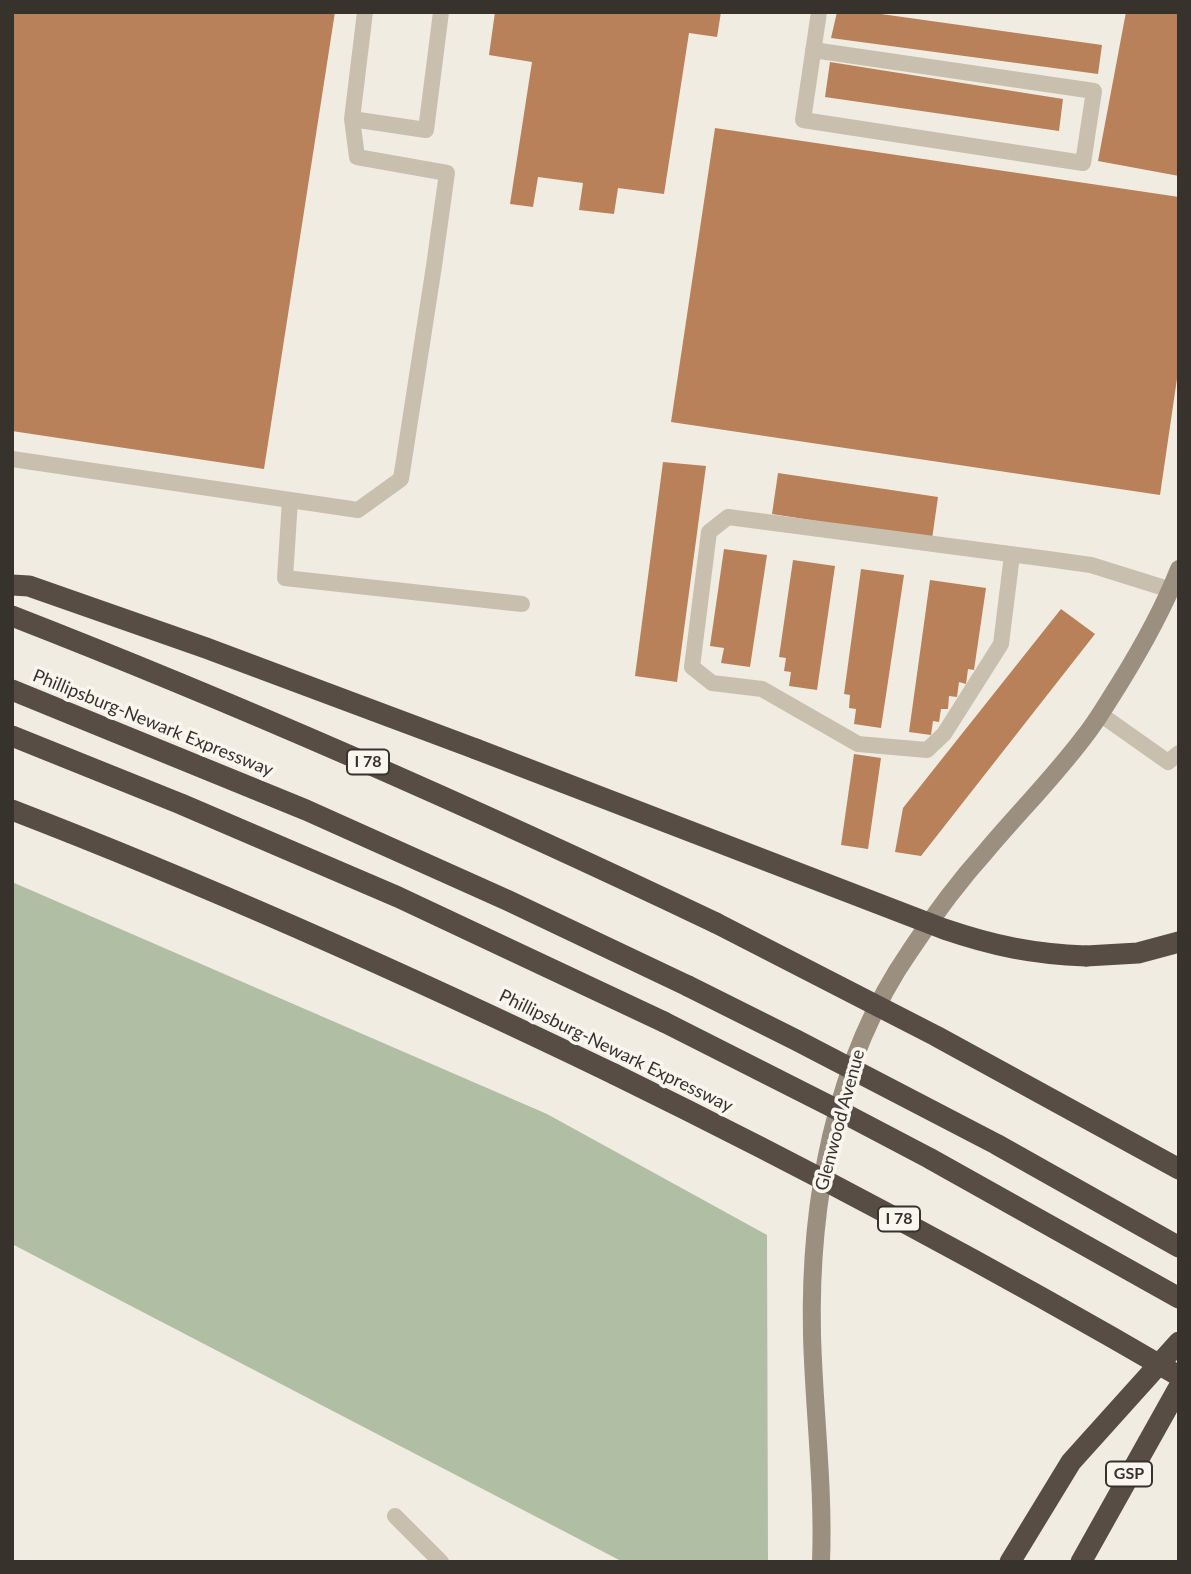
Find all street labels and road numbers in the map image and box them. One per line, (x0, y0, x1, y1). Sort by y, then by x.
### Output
street label: Phillipsburg-Newark Expressway (30, 665, 276, 781)
road number: I 78 (347, 750, 389, 775)
street label: Phillipsburg-Newark Expressway (496, 985, 736, 1117)
street label: Glenwood Avenue (811, 1047, 869, 1193)
road number: I 78 (878, 1206, 920, 1232)
road number: GSP (1106, 1462, 1152, 1486)

